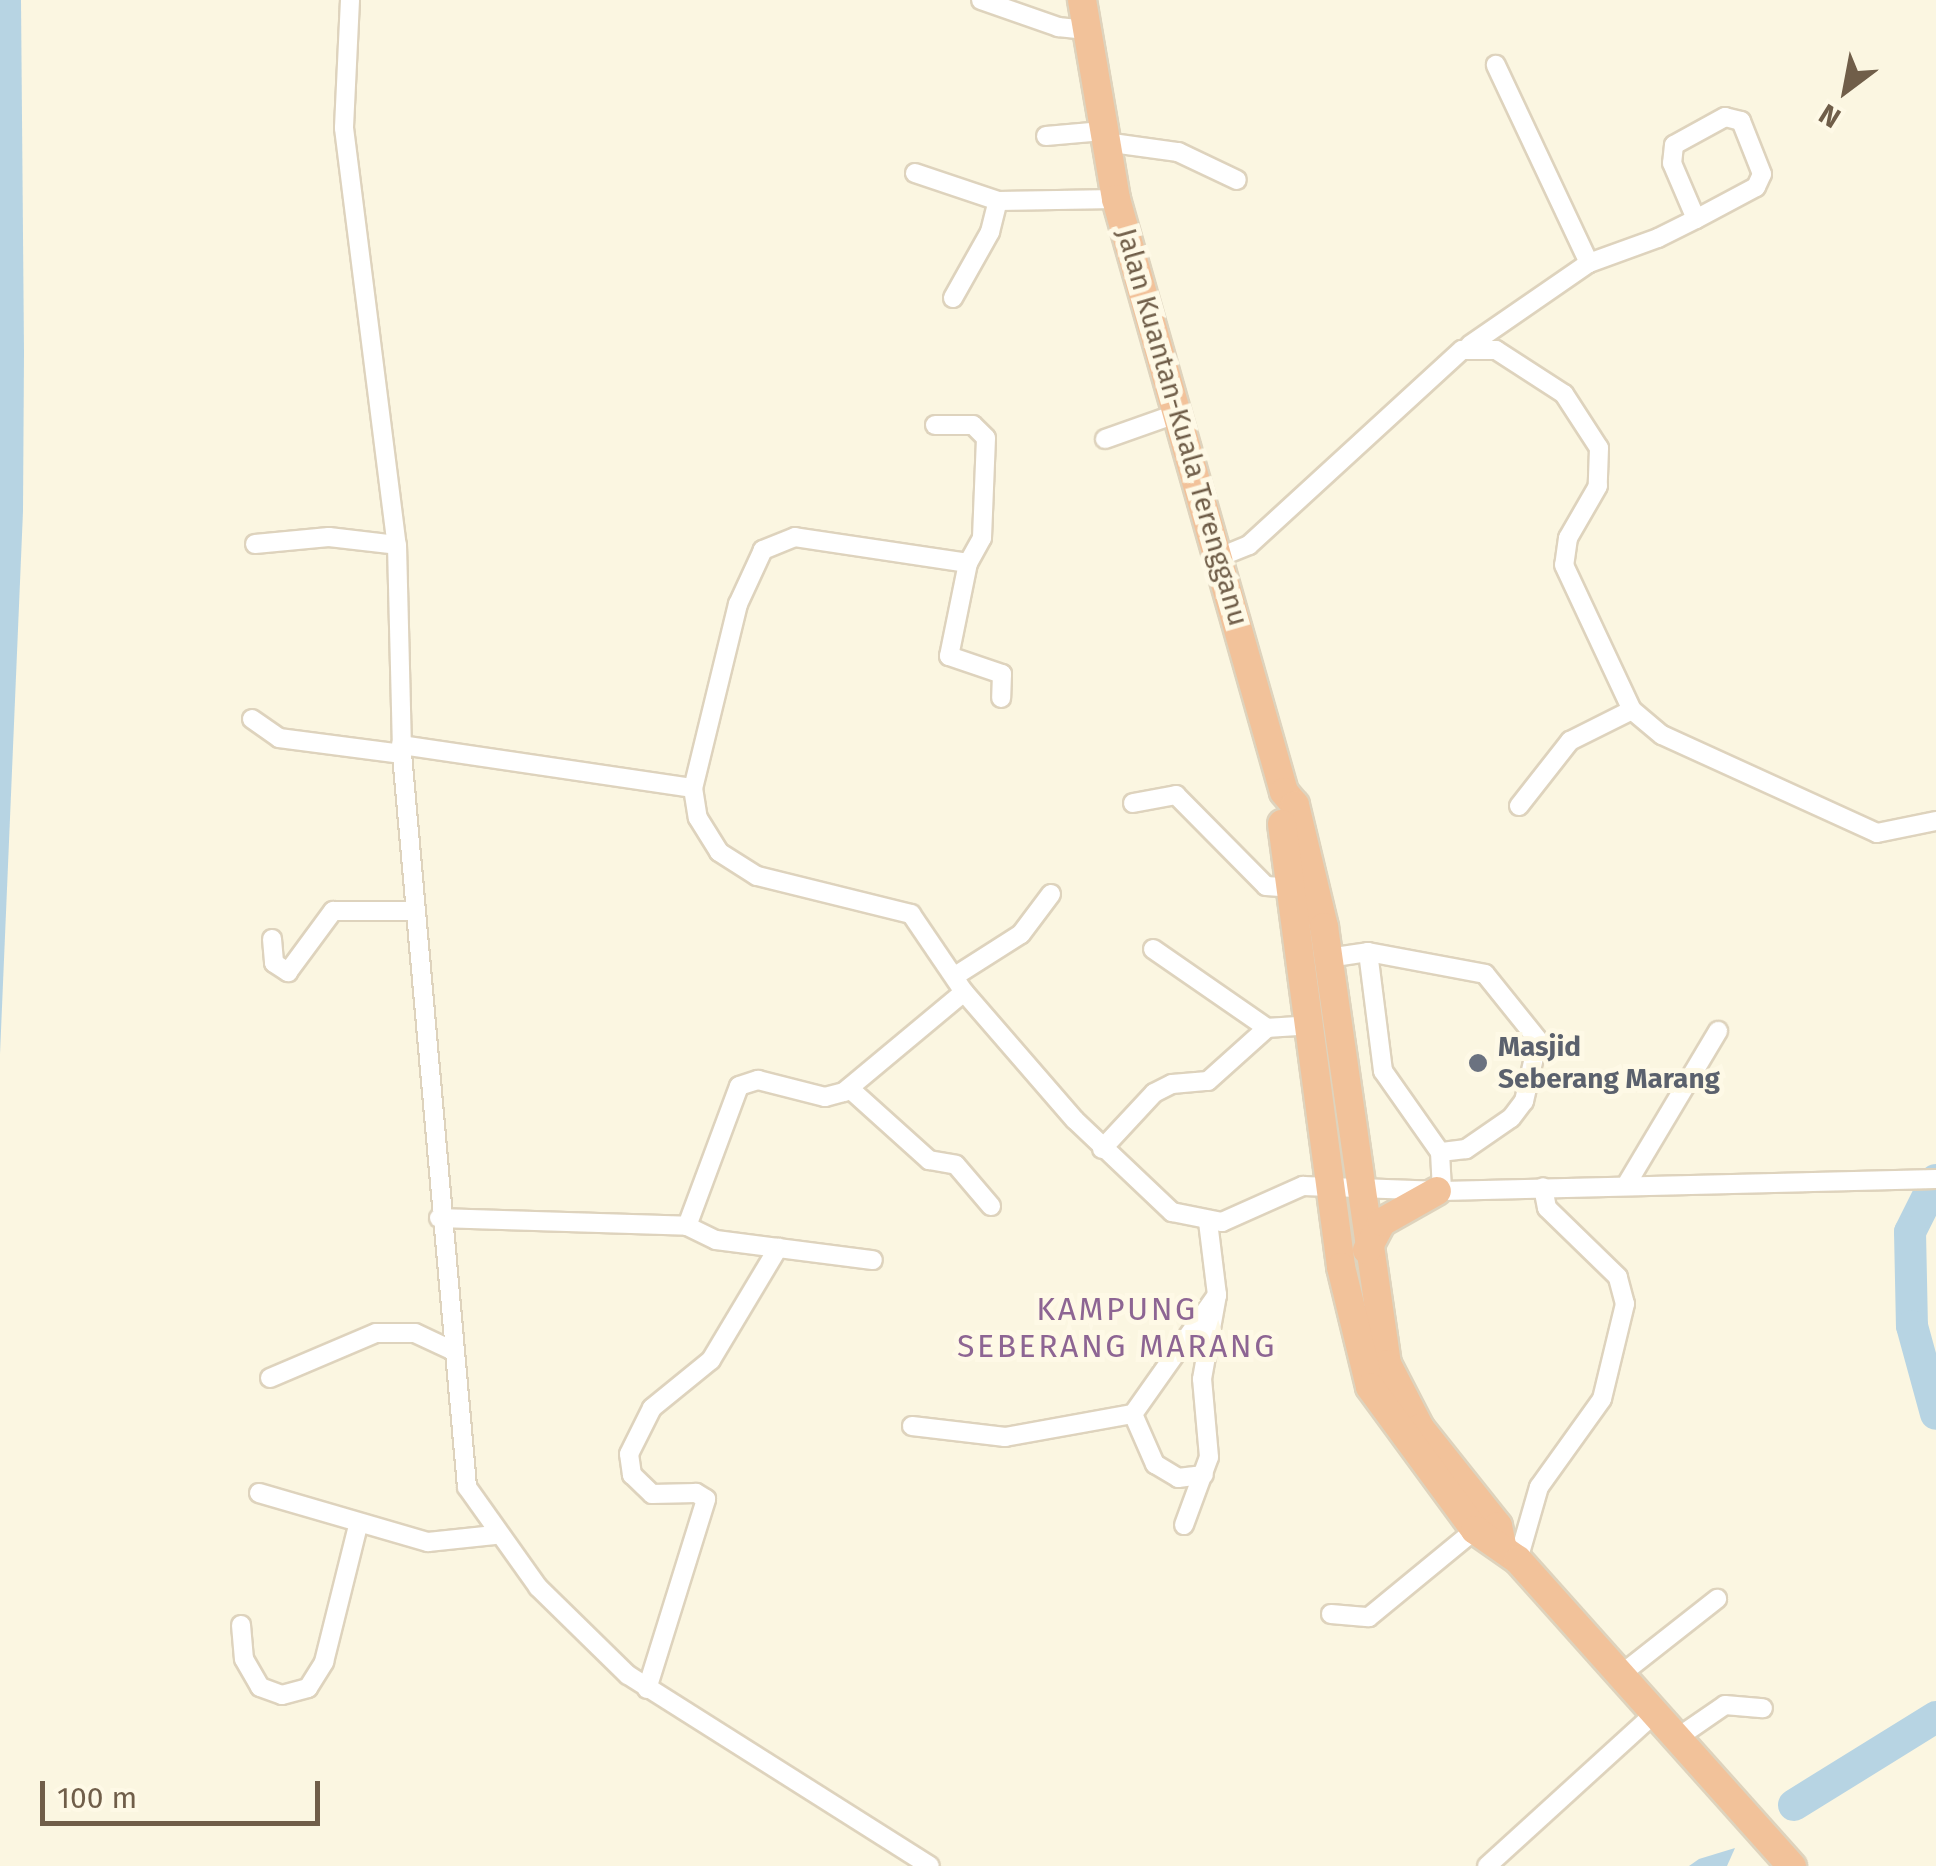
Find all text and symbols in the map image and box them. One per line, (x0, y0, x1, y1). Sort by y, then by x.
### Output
north arrow (1796, 40, 1896, 140)
text: N (1813, 97, 1846, 135)
street label: Jalan Kuantan-Kuala Terengganu (1109, 224, 1255, 630)
place label: Masjid Seberang Marang (1498, 1030, 1720, 1096)
marker: Masjid Seberang Marang (1467, 1052, 1489, 1074)
district label: KAMPUNG SEBERANG MARANG (957, 1291, 1277, 1366)
scale bar (45, 1761, 325, 1823)
text: 100 m (57, 1780, 137, 1816)

